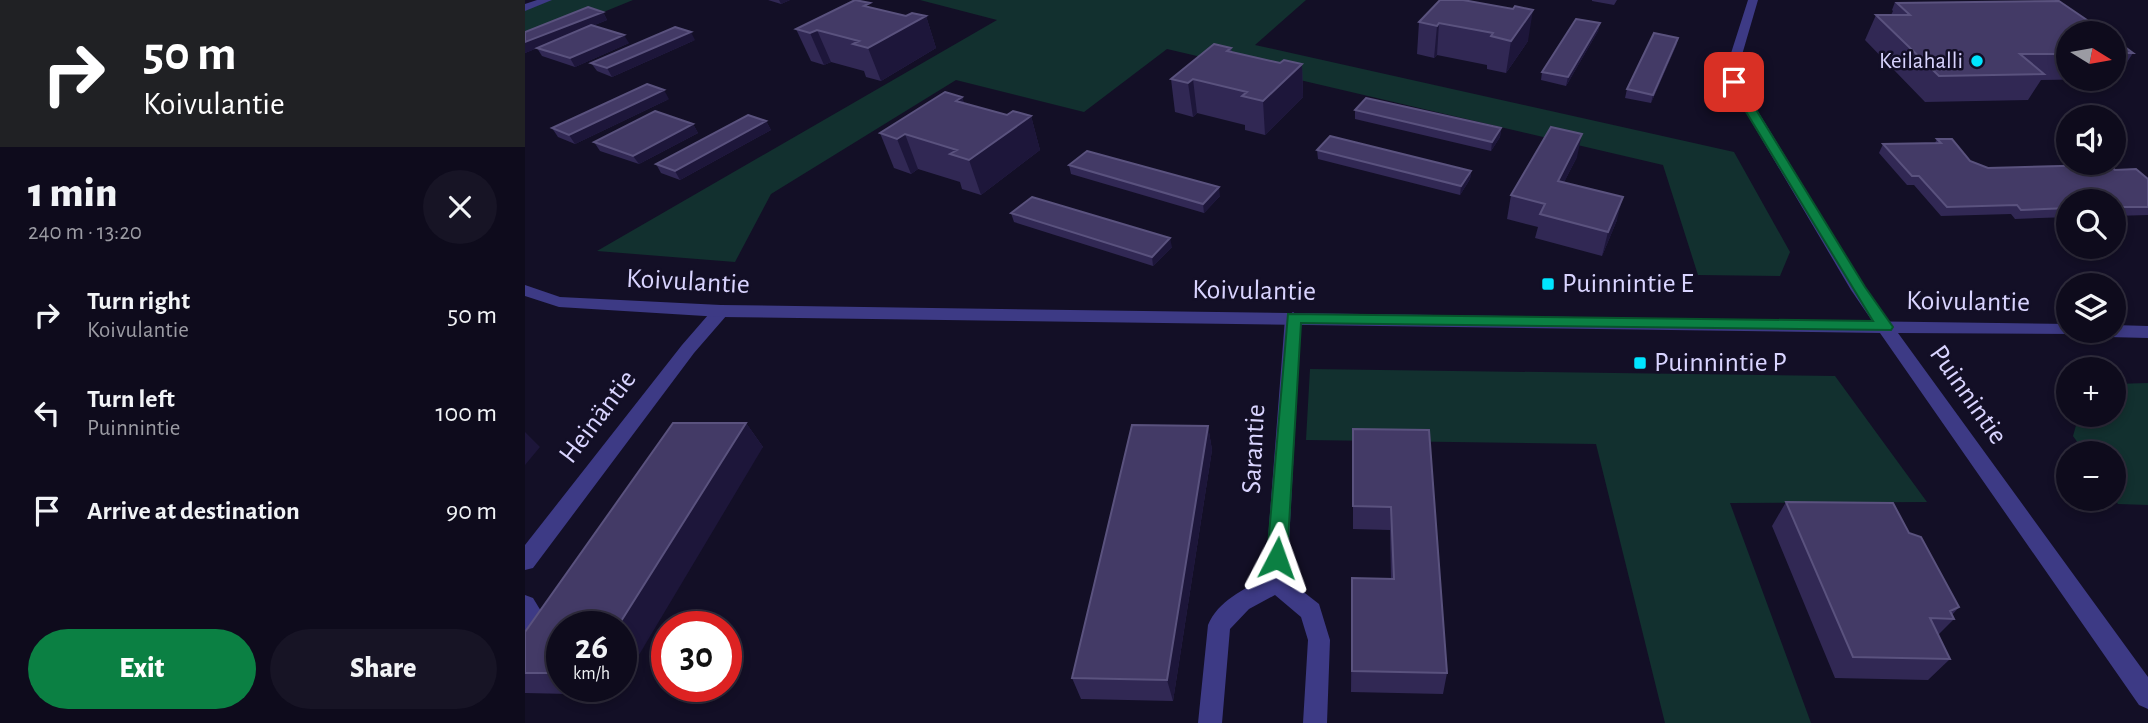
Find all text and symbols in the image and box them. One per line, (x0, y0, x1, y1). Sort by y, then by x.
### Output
north arrow (2056, 21, 2126, 91)
map controls (2056, 21, 2126, 511)
icon: right (28, 28, 119, 119)
text: 50 m (143, 30, 237, 79)
place label: Keilahalli (1879, 50, 1963, 73)
pin (1704, 52, 1764, 112)
marker: Keilahalli (1969, 53, 1985, 69)
icon: arrive (1715, 63, 1753, 101)
text: Koivulantie (143, 88, 285, 120)
button: sound (2056, 105, 2126, 175)
button: close (423, 170, 497, 244)
text: 1 min (28, 172, 117, 214)
button: search (2056, 189, 2126, 259)
text: 240 m · 13:20 (28, 221, 142, 244)
street label: Koivulantie (625, 265, 751, 299)
place label: Puinnintie E (1562, 270, 1694, 298)
button: layers (2056, 273, 2126, 343)
street label: Koivulantie (1192, 276, 1316, 306)
marker: Puinnintie E (1540, 276, 1556, 292)
street label: Koivulantie (1906, 287, 2030, 317)
text: Turn right (87, 288, 190, 314)
icon: right (28, 296, 66, 334)
text: 50 m (447, 302, 497, 328)
text: Koivulantie (87, 319, 189, 342)
street label: Puinnintie (1924, 340, 2012, 450)
place label: Puinnintie P (1654, 349, 1787, 377)
marker: Puinnintie P (1632, 355, 1648, 371)
button: + (2056, 357, 2126, 427)
street label: Heinäntie (554, 365, 642, 469)
text: Turn left (87, 386, 175, 412)
icon: left (28, 394, 66, 432)
text: 100 m (436, 400, 497, 426)
street label: Sarantie (1238, 403, 1270, 495)
text: Puinnintie (87, 417, 180, 440)
button: − (2056, 441, 2126, 511)
icon: arrive (28, 492, 66, 530)
text: Arrive at destination (87, 498, 300, 524)
text: 90 m (446, 498, 497, 524)
position arrow (1240, 521, 1314, 595)
speed limit sign: 30 (651, 611, 742, 702)
button: Exit (28, 629, 256, 709)
button: Share (270, 629, 497, 709)
text: 26 (575, 630, 608, 665)
text: km/h (573, 665, 610, 683)

